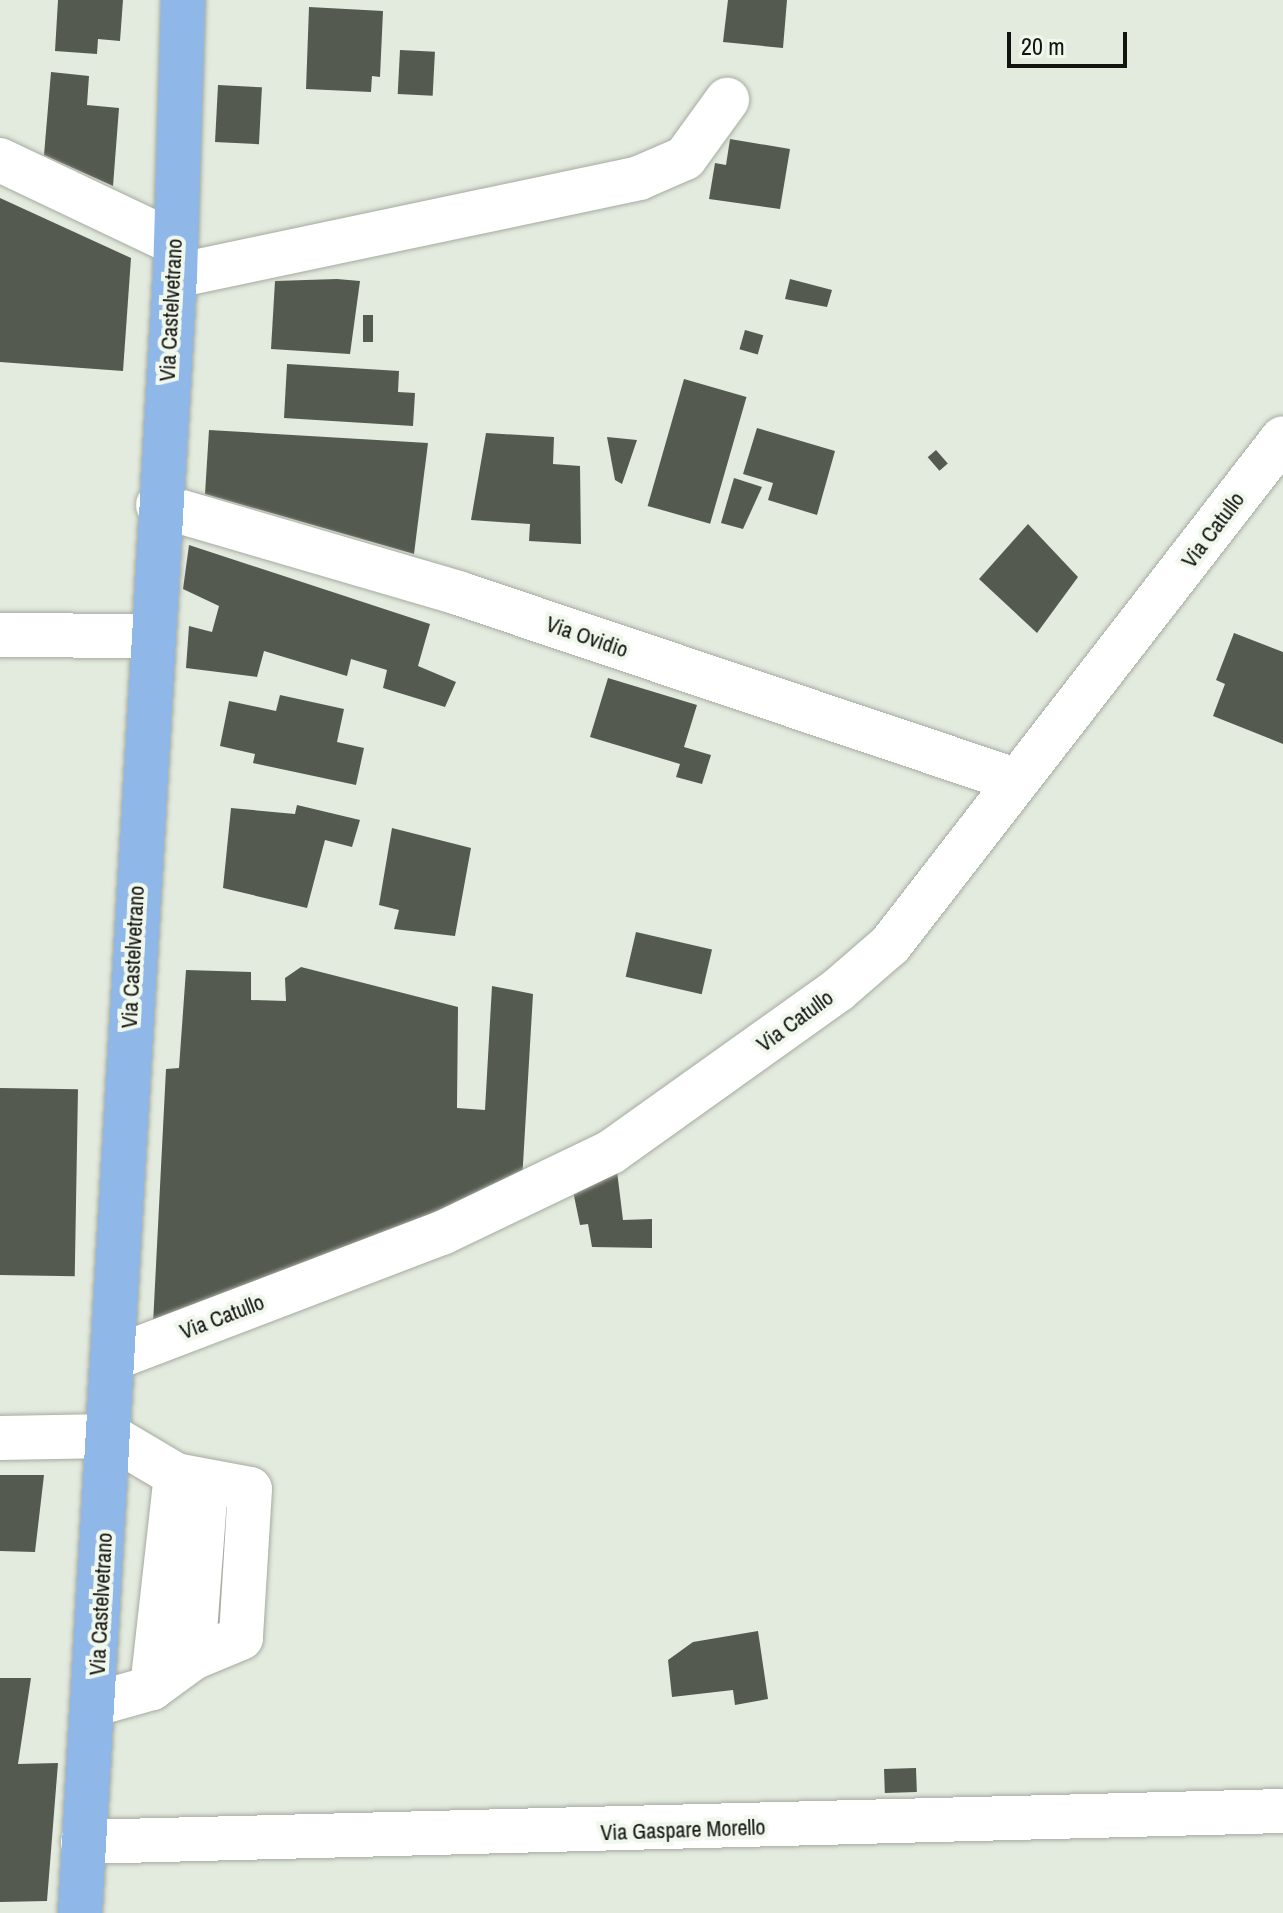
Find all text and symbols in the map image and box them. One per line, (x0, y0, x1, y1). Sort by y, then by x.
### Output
scale bar (1011, 16, 1131, 66)
text: 20 m (1021, 30, 1065, 62)
street label: Via Castelvetrano (154, 238, 188, 382)
street label: Via Catullo (1176, 487, 1250, 573)
street label: Via Ovidio (543, 611, 631, 663)
street label: Via Castelvetrano (116, 885, 150, 1029)
street label: Via Catullo (752, 984, 838, 1058)
street label: Via Catullo (176, 1289, 268, 1345)
street label: Via Castelvetrano (84, 1532, 118, 1676)
street label: Via Gaspare Morello (600, 1814, 766, 1846)

